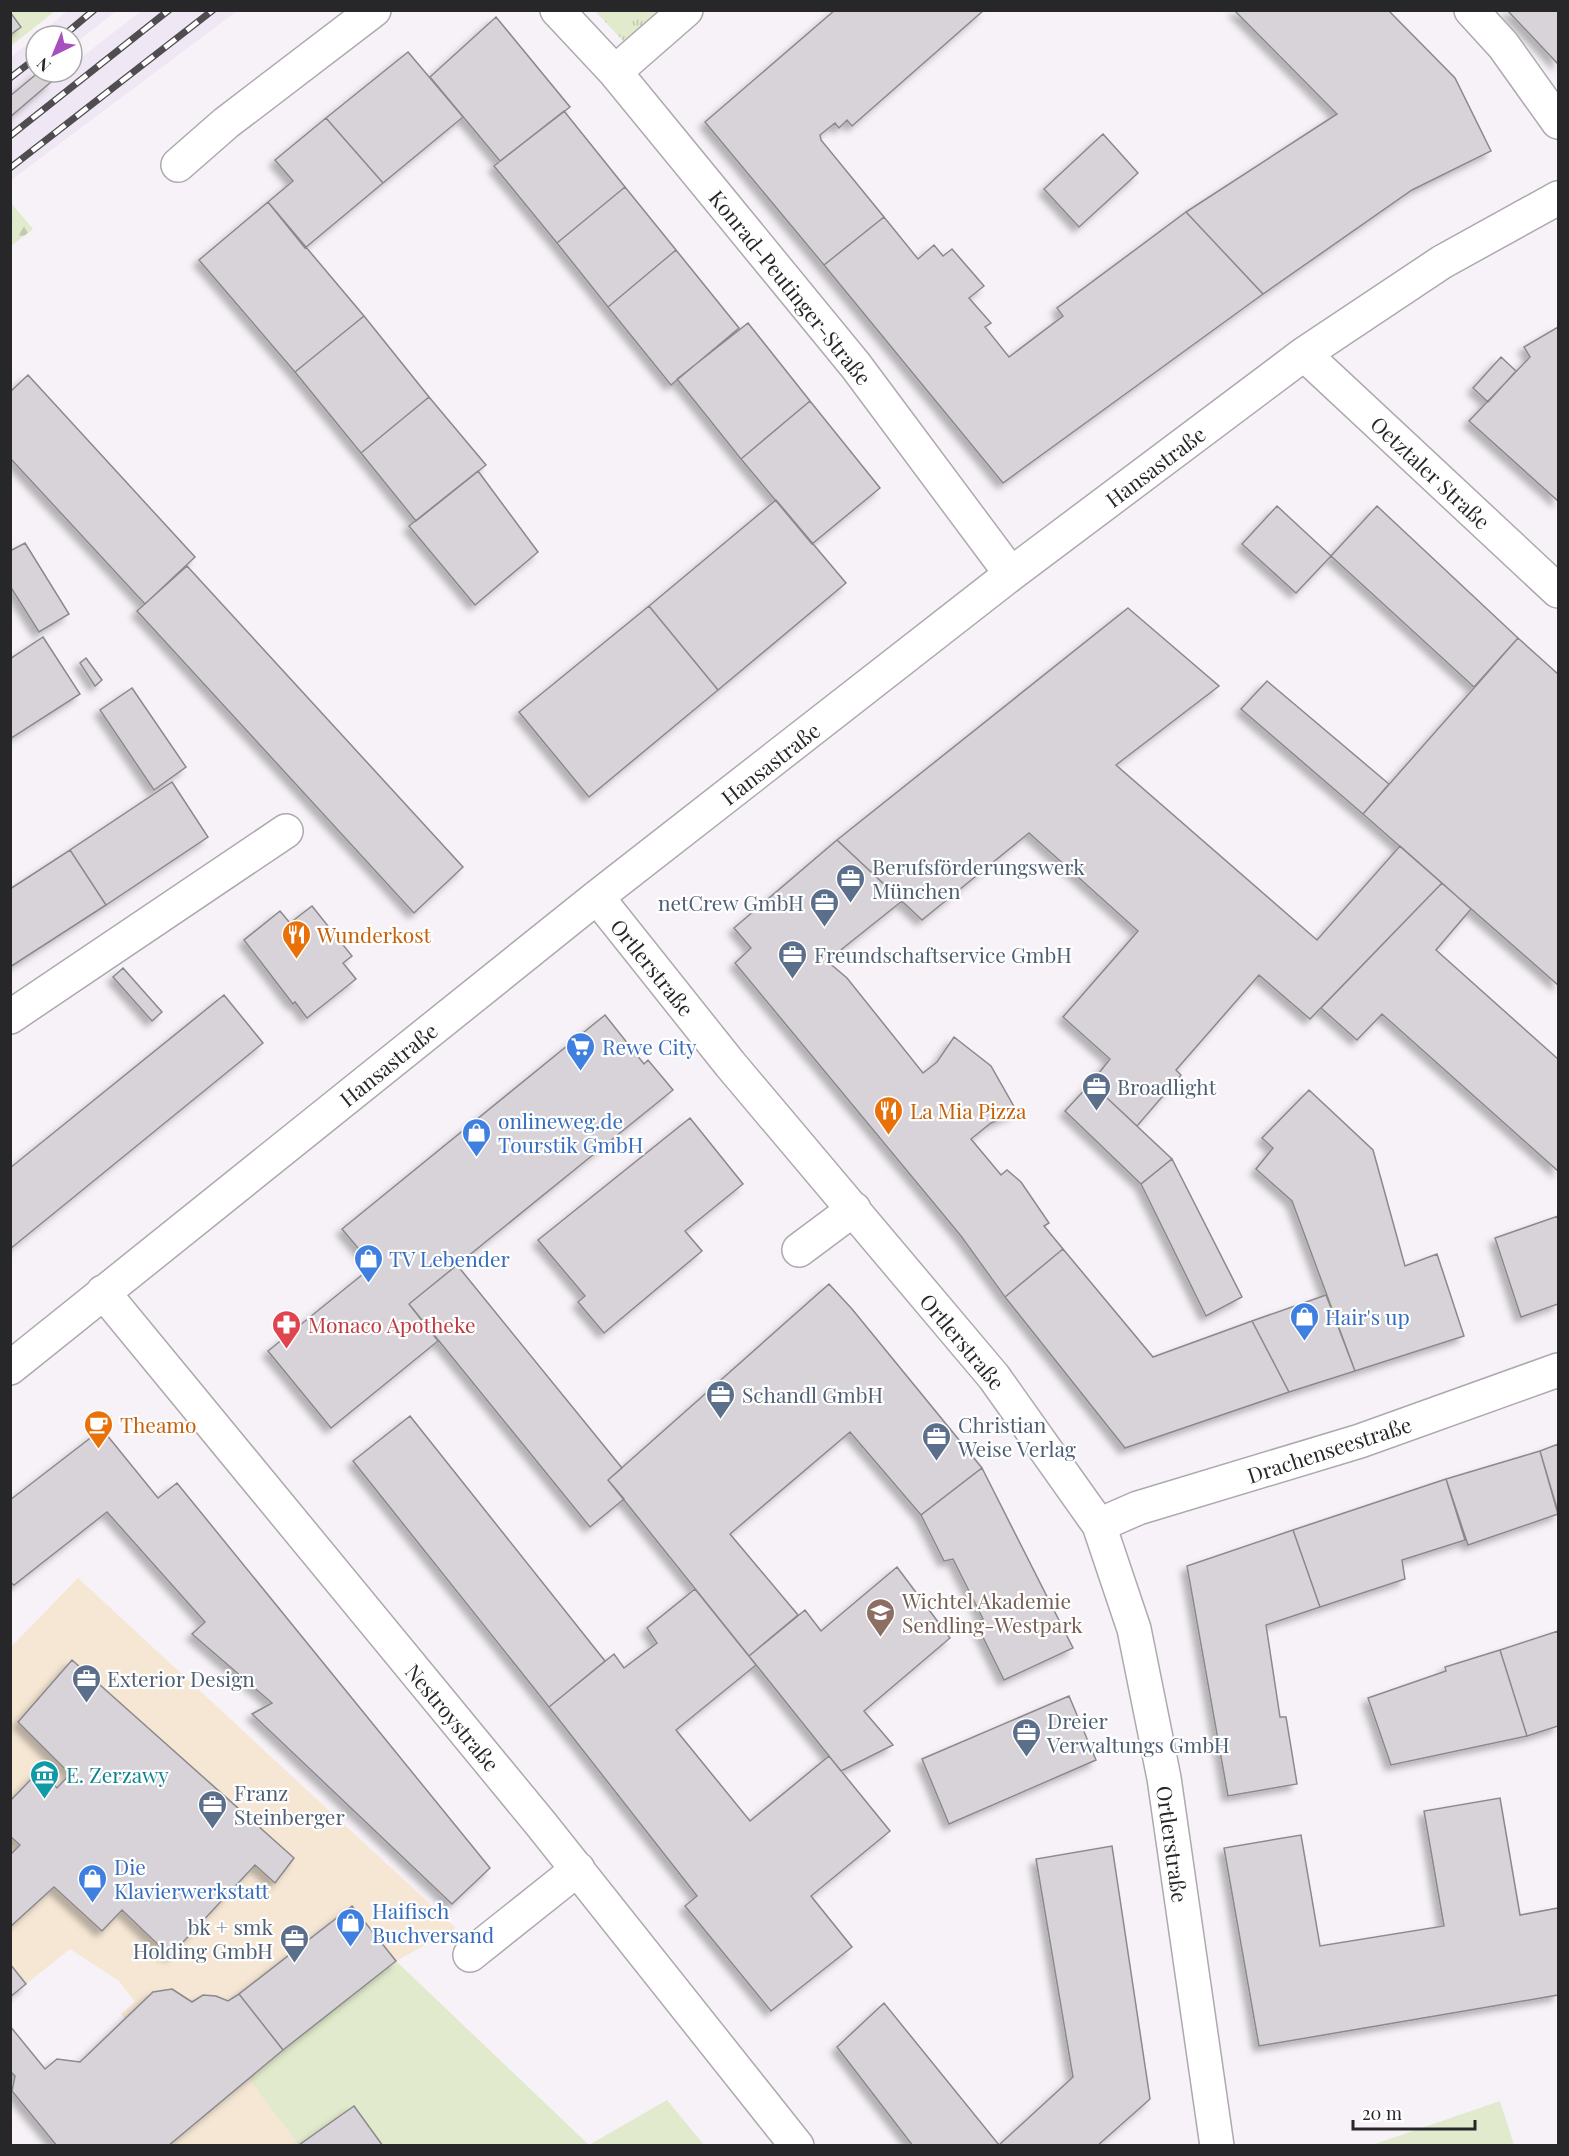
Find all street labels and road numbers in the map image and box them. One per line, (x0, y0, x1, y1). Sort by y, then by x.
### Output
street label: Konrad-Peutinger-Straße (704, 184, 878, 390)
street label: Oetztaler Straße (1365, 409, 1497, 535)
street label: Hansastraße (1099, 419, 1211, 513)
street label: Hansastraße (715, 716, 825, 810)
street label: Ortlerstraße (605, 912, 701, 1022)
street label: Hansastraße (333, 1016, 443, 1112)
street label: Ortlerstraße (914, 1287, 1012, 1395)
street label: Drachenseestraße (1243, 1409, 1415, 1489)
street label: Nestroystraße (400, 1657, 506, 1777)
street label: Ortlerstraße (1151, 1784, 1195, 1904)

